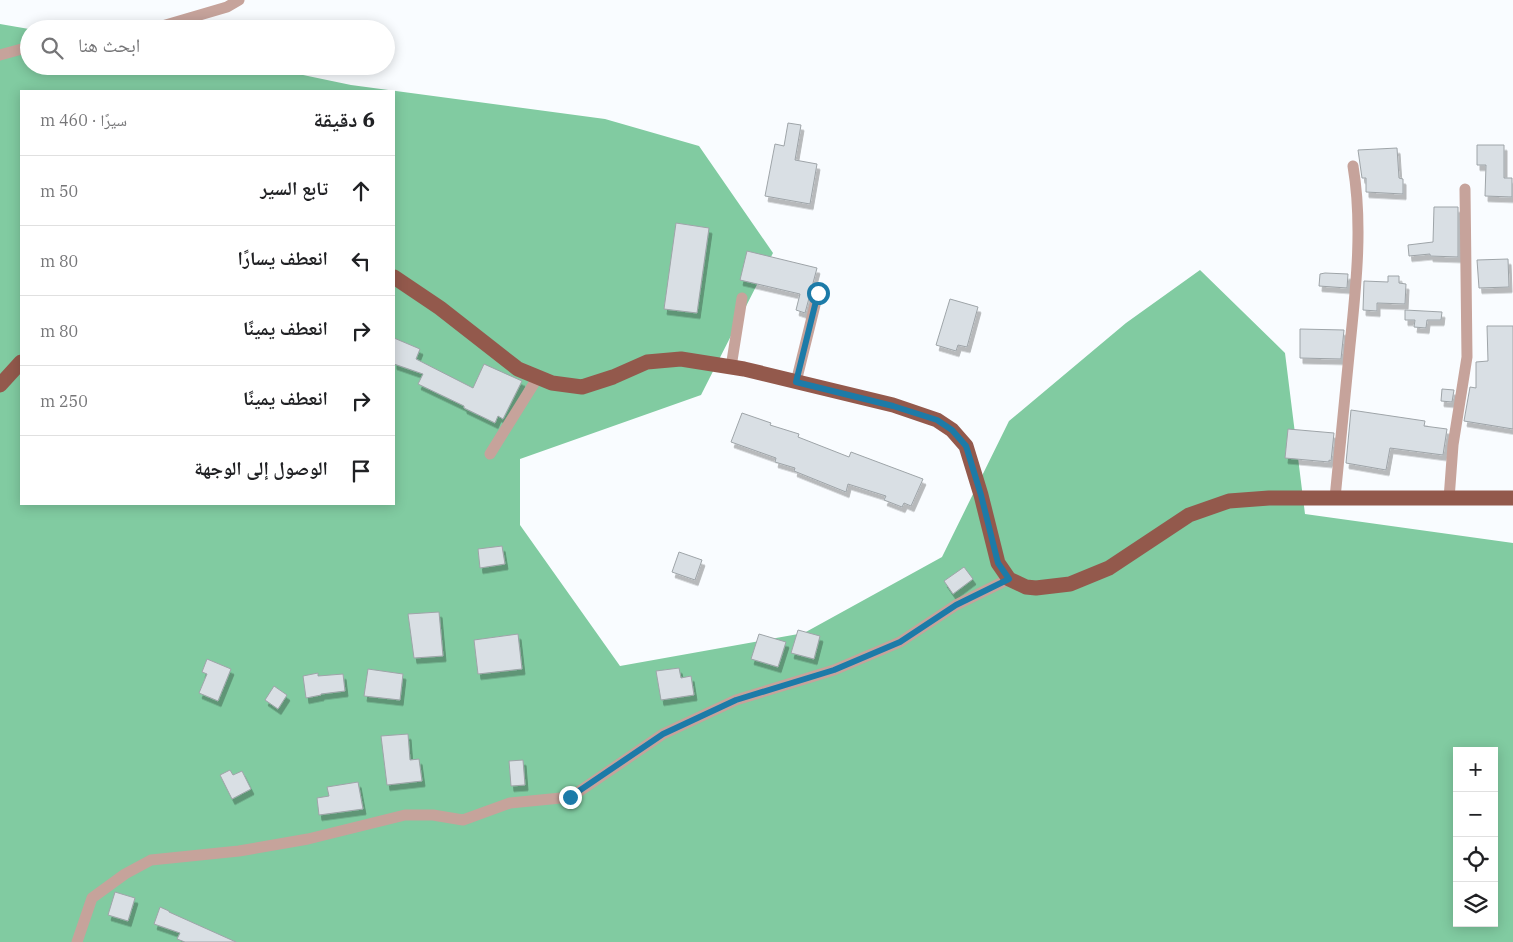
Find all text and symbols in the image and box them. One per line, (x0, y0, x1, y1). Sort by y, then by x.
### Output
search box (20, 20, 395, 75)
text: ابحث هنا (78, 33, 140, 57)
icon: search (38, 34, 66, 62)
text: 6 دقيقة (313, 105, 375, 133)
text: سيرًا · 460 m (40, 110, 127, 130)
text: تابع السير (260, 176, 328, 200)
icon: ahead (347, 177, 375, 205)
text: 50 m (40, 181, 78, 201)
text: انعطف يسارًا (237, 246, 328, 270)
icon: left (347, 247, 375, 275)
text: 80 m (40, 251, 78, 271)
route start (807, 282, 830, 305)
text: انعطف يمينًا (243, 316, 328, 340)
icon: right (347, 317, 375, 345)
text: 80 m (40, 321, 78, 341)
text: انعطف يمينًا (243, 386, 328, 410)
icon: right (347, 387, 375, 415)
text: 250 m (40, 391, 88, 411)
text: الوصول إلى الوجهة (194, 456, 328, 480)
icon: arrive (347, 457, 375, 485)
map controls (1453, 747, 1498, 927)
button: + (1453, 747, 1498, 792)
route end (559, 786, 582, 809)
button: − (1453, 792, 1498, 837)
button: locate (1453, 837, 1498, 882)
button: layers (1453, 882, 1498, 927)

